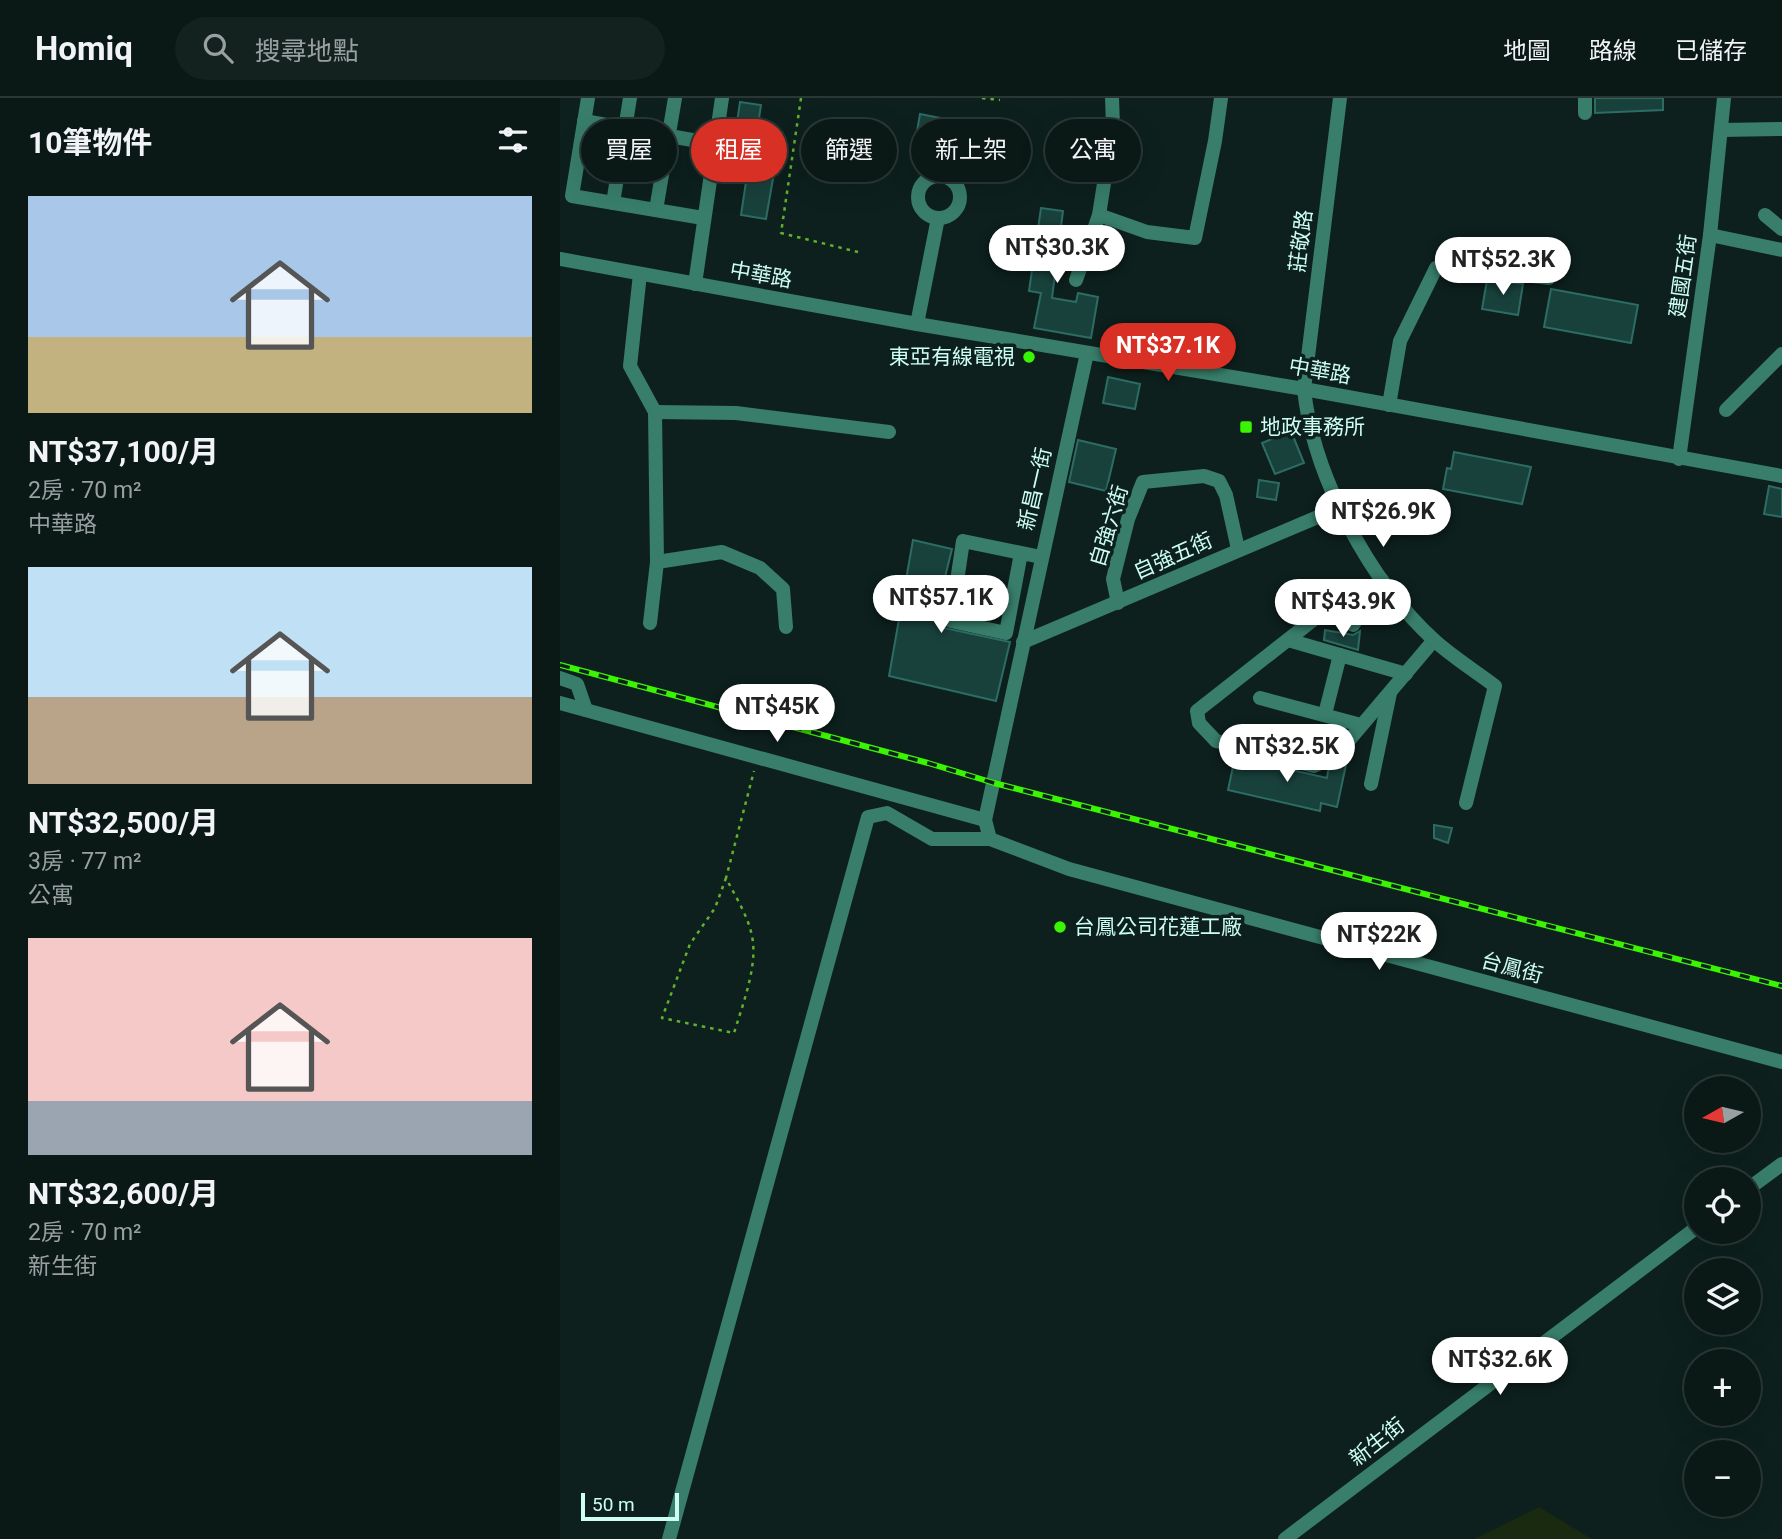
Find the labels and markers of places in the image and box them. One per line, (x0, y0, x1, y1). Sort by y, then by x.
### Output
pin: NT$30.3K (985, 226, 1129, 285)
pin: NT$52.3K (1431, 238, 1575, 297)
pin: NT$37.1K (1096, 324, 1240, 383)
place label: 東亞有線電視 (889, 345, 1015, 369)
marker: 東亞有線電視 (1021, 349, 1037, 365)
place label: 地政事務所 (1260, 415, 1365, 439)
marker: 地政事務所 (1238, 419, 1254, 435)
pin: NT$26.9K (1311, 490, 1455, 549)
pin: NT$57.1K (869, 575, 1013, 635)
pin: NT$43.9K (1271, 580, 1415, 639)
pin: NT$45K (720, 684, 834, 744)
pin: NT$32.5K (1215, 724, 1359, 784)
pin: NT$22K (1322, 912, 1436, 972)
place label: 台鳳公司花蓮工廠 (1074, 915, 1242, 939)
marker: 台鳳公司花蓮工廠 (1052, 919, 1068, 935)
pin: NT$32.6K (1428, 1338, 1572, 1397)

